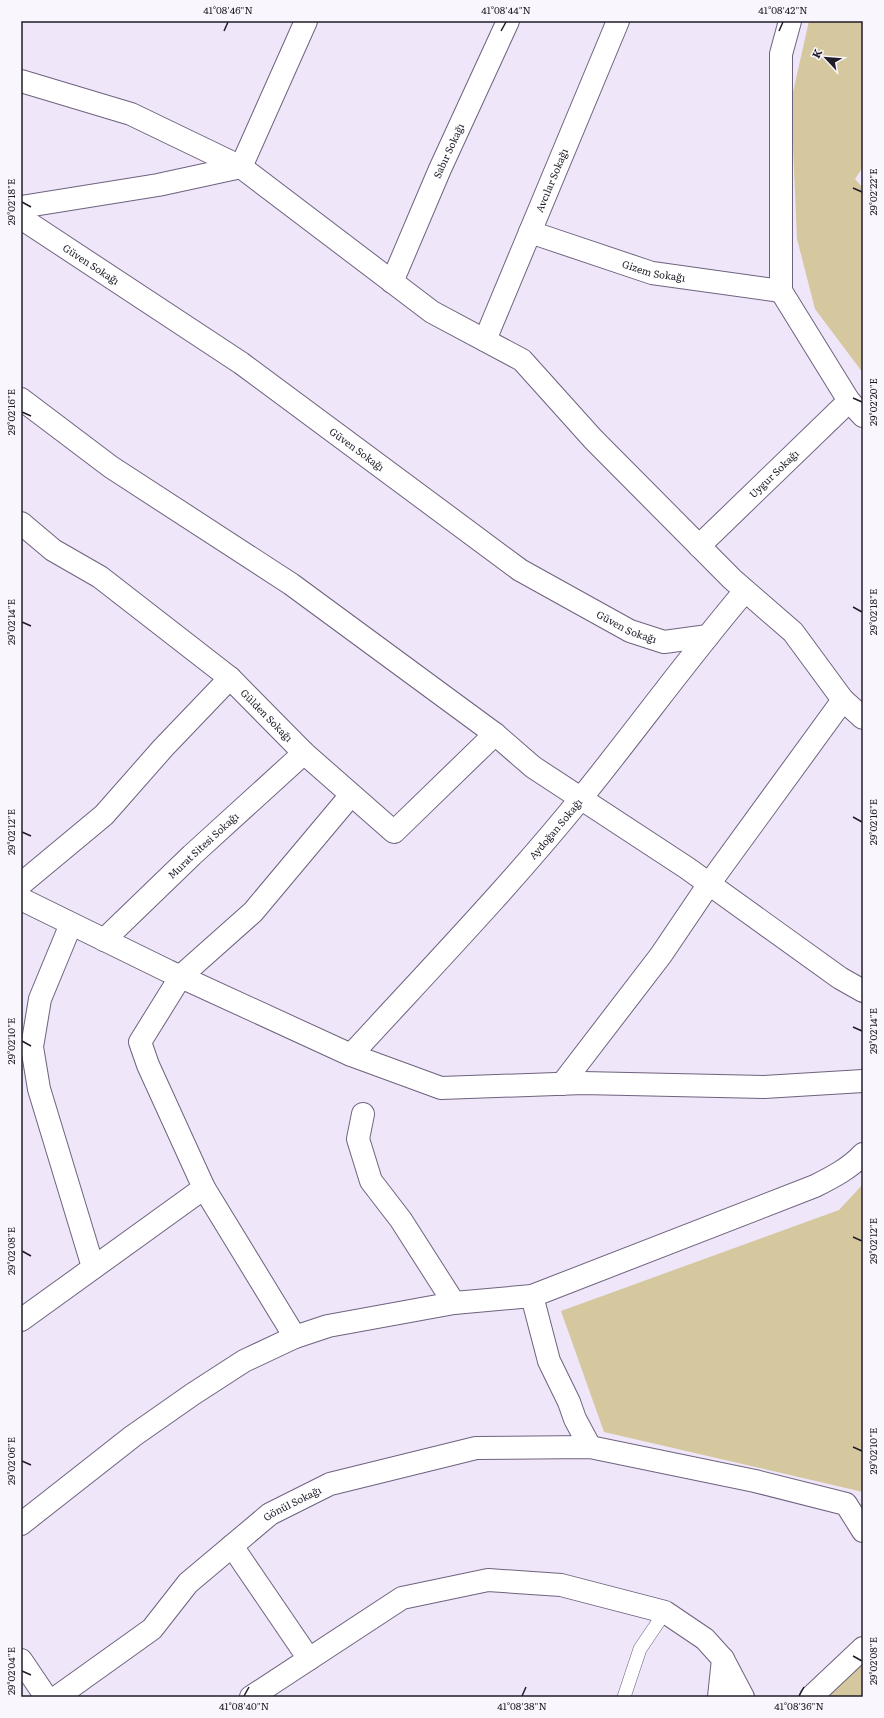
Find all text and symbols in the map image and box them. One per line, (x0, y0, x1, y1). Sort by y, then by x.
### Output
text: 41°08'46"N (203, 2, 253, 17)
text: 41°08'44"N (481, 2, 531, 17)
text: 41°08'42"N (758, 2, 808, 17)
north arrow (806, 38, 846, 78)
text: K (807, 45, 825, 61)
street label: Sabır Sokağı (429, 120, 467, 180)
street label: Avcılar Sokağı (531, 145, 571, 214)
text: 29°02'22"E (865, 168, 880, 216)
text: 29°02'18"E (3, 179, 18, 225)
street label: Güven Sokağı (60, 240, 123, 288)
street label: Gizem Sokağı (620, 256, 687, 285)
text: 29°02'20"E (865, 378, 880, 426)
text: 29°02'16"E (3, 389, 18, 435)
street label: Güven Sokağı (327, 423, 388, 475)
street label: Uygur Sokağı (745, 445, 802, 501)
text: 29°02'18"E (865, 589, 880, 635)
text: 29°02'14"E (3, 599, 18, 645)
street label: Güven Sokağı (594, 606, 660, 646)
street label: Gülden Sokağı (238, 685, 297, 745)
street label: Aydoğan Sokağı (525, 794, 586, 862)
text: 29°02'16"E (865, 799, 880, 845)
street label: Murat Sitesi Sokağı (164, 808, 242, 882)
text: 29°02'12"E (3, 809, 18, 855)
text: 29°02'14"E (865, 1008, 880, 1054)
text: 29°02'10"E (3, 1018, 18, 1064)
text: 29°02'12"E (865, 1218, 880, 1264)
text: 29°02'08"E (3, 1227, 18, 1275)
text: 29°02'10"E (865, 1428, 880, 1474)
text: 29°02'06"E (3, 1437, 18, 1485)
street label: Gönül Sokağı (259, 1481, 324, 1524)
text: 29°02'08"E (865, 1637, 880, 1685)
text: 29°02'04"E (3, 1647, 18, 1695)
text: 41°08'40"N (219, 1698, 269, 1713)
text: 41°08'38"N (497, 1698, 547, 1713)
text: 41°08'36"N (774, 1698, 824, 1713)

